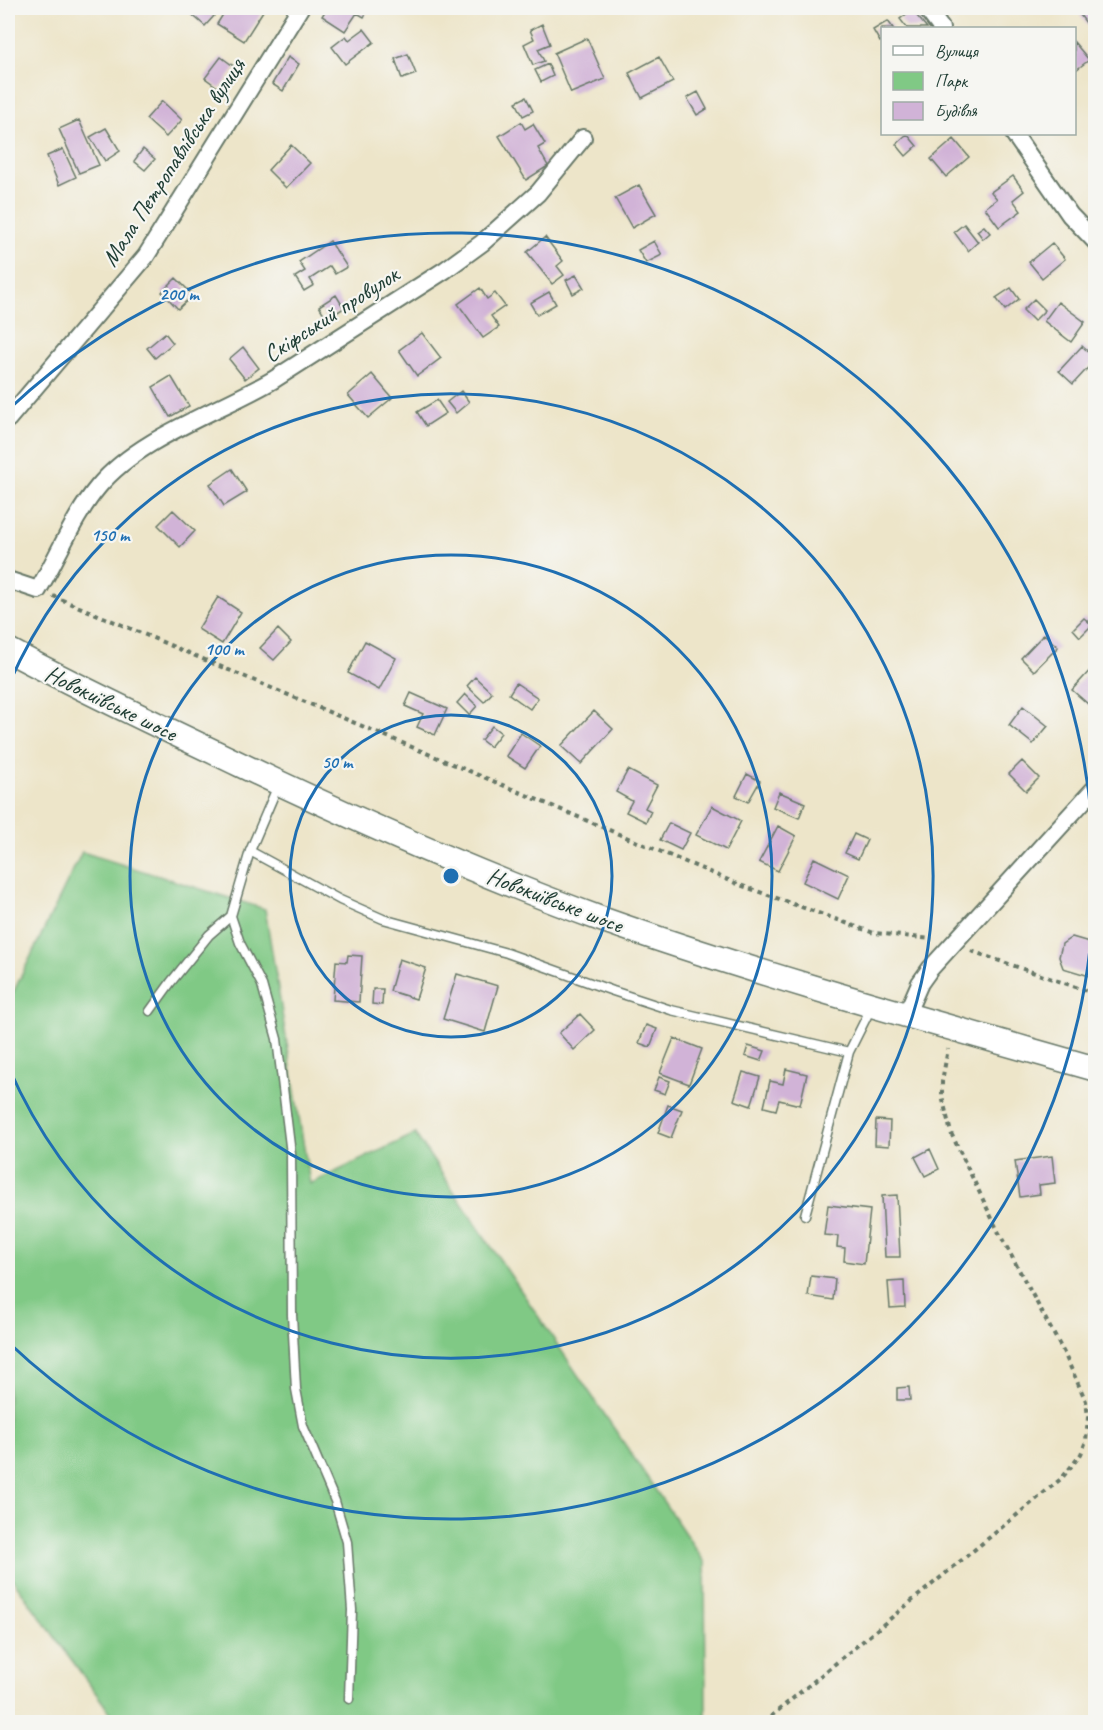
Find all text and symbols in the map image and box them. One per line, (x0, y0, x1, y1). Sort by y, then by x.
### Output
legend (881, 27, 1076, 135)
text: Вулиця (935, 40, 979, 62)
street label: Мала Петропавлівська вулиця (94, 51, 252, 272)
text: Парк (935, 70, 969, 92)
text: Будівля (935, 100, 978, 122)
street label: Скіфський провулок (258, 258, 406, 369)
text: 200 m (160, 283, 200, 305)
text: 150 m (91, 524, 131, 546)
text: 100 m (205, 638, 245, 660)
street label: Новокиївське шосе (40, 658, 184, 749)
text: 50 m (322, 751, 354, 773)
street label: Новокиївське шосе (483, 860, 629, 940)
centre of rings (441, 866, 461, 886)

